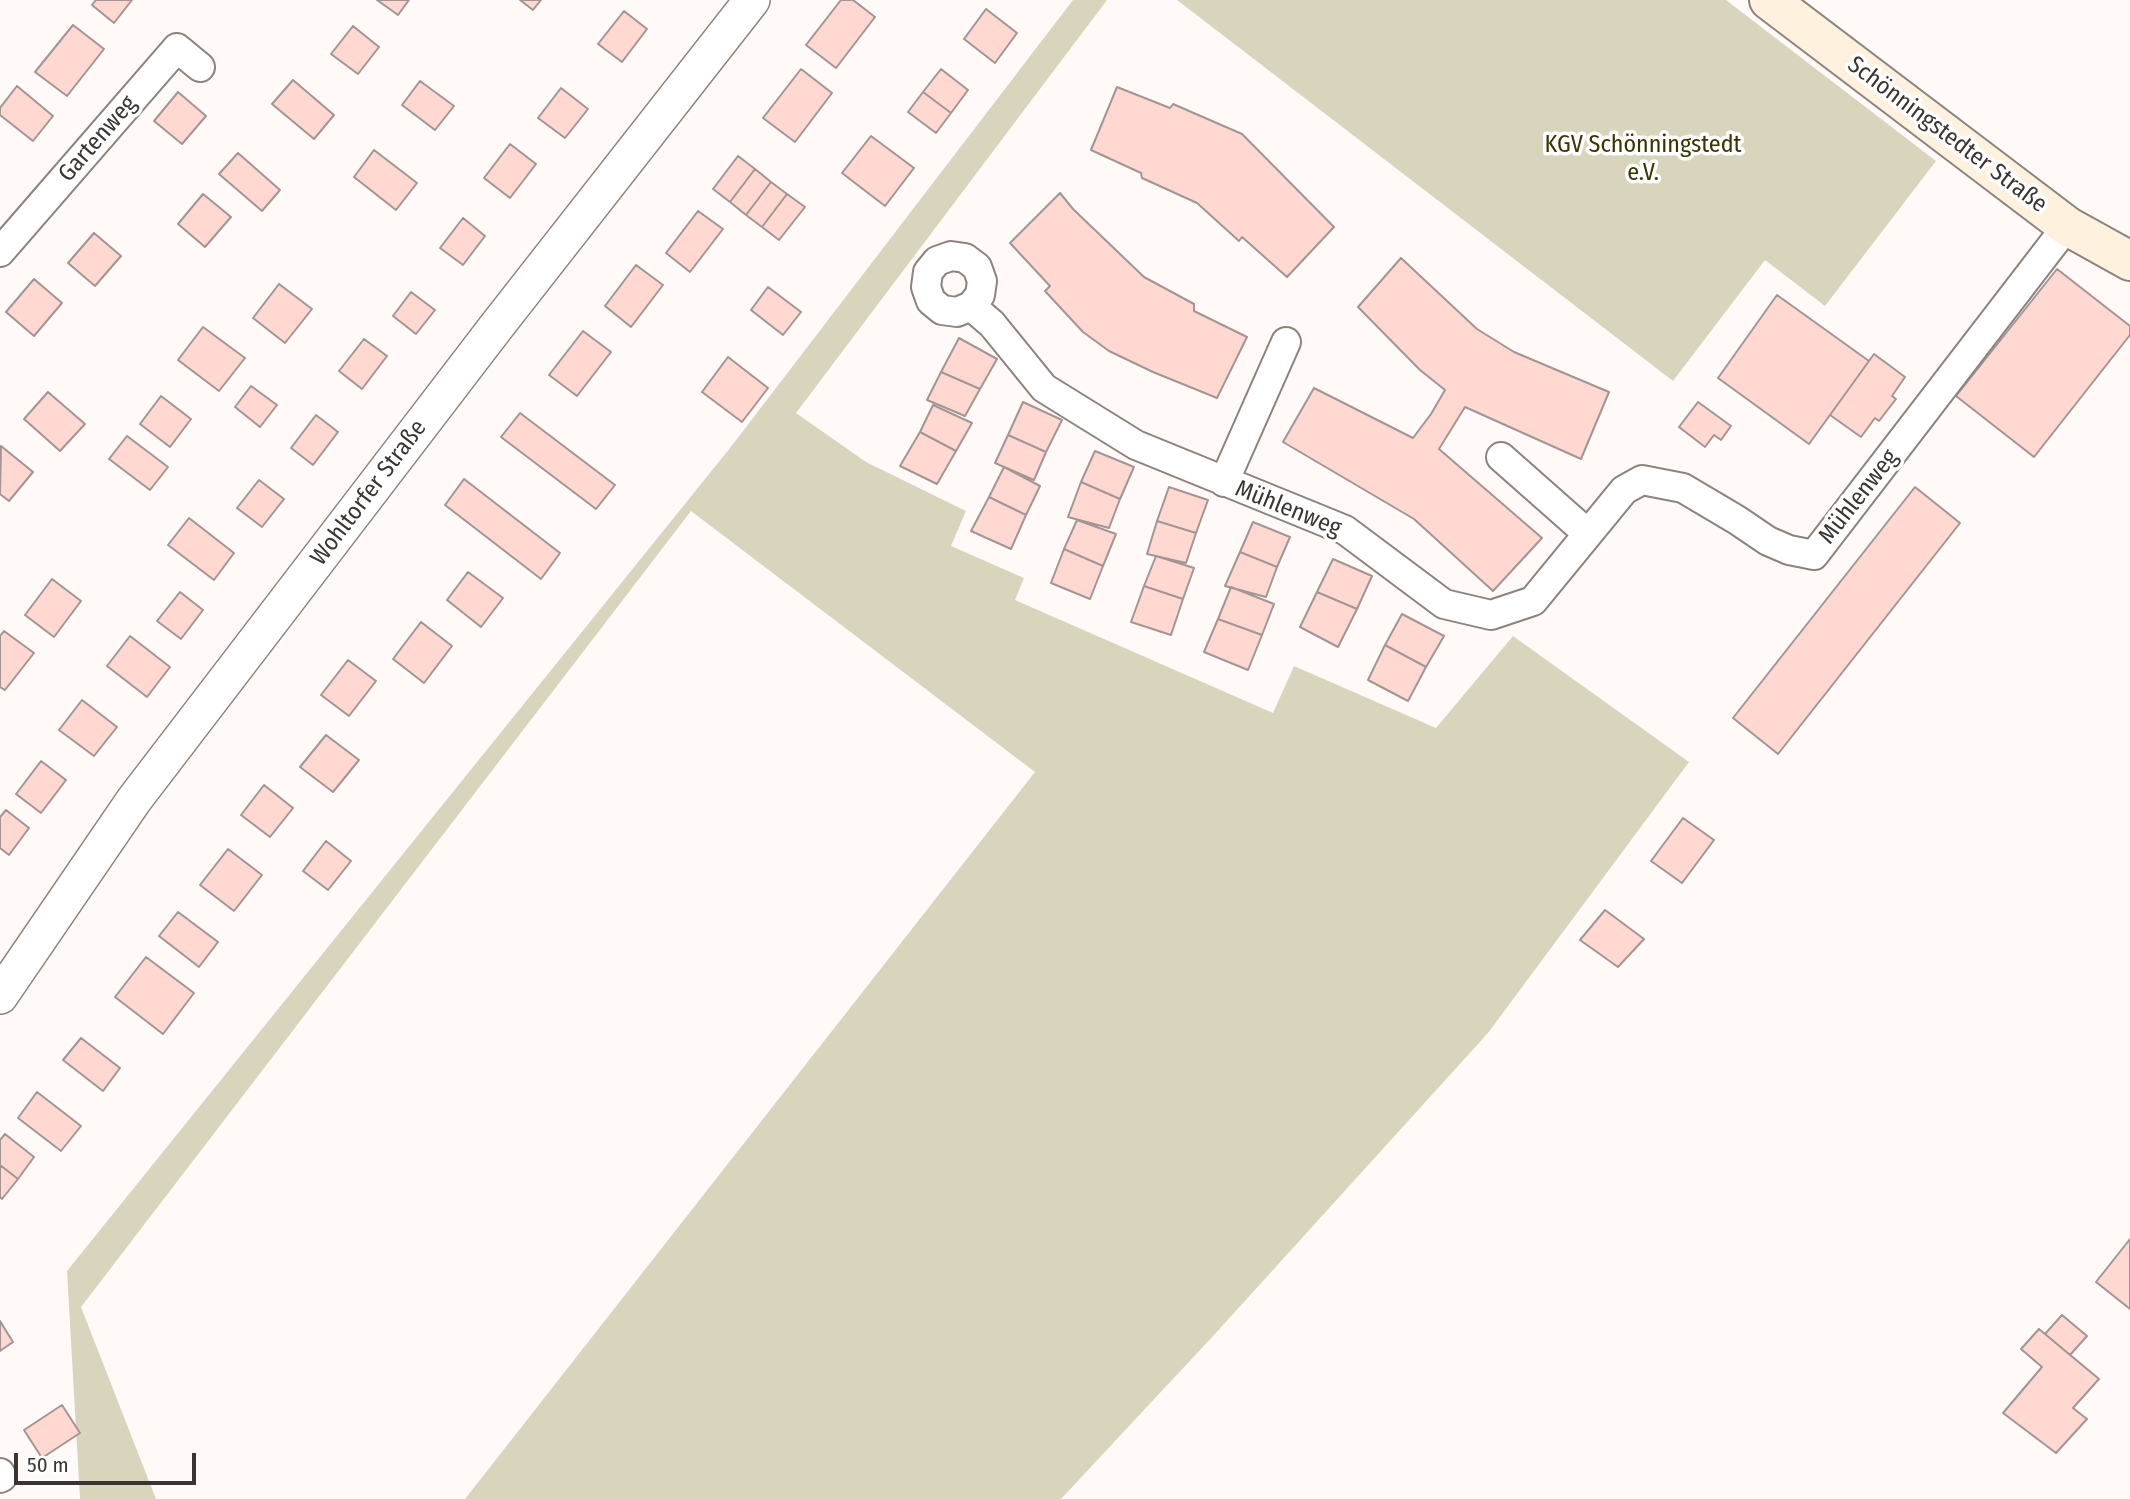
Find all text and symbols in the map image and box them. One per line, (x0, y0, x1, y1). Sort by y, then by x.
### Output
street label: Schönningstedter Straße (1842, 51, 2052, 219)
street label: Gartenweg (53, 90, 143, 188)
park label: KGV Schönningstedt e.V. (1545, 131, 1741, 187)
street label: Wohltorfer Straße (305, 415, 433, 571)
street label: Mühlenweg (1813, 444, 1905, 550)
street label: Mühlenweg (1231, 475, 1345, 543)
scale bar (18, 1440, 200, 1484)
text: 50 m (27, 1452, 69, 1478)

